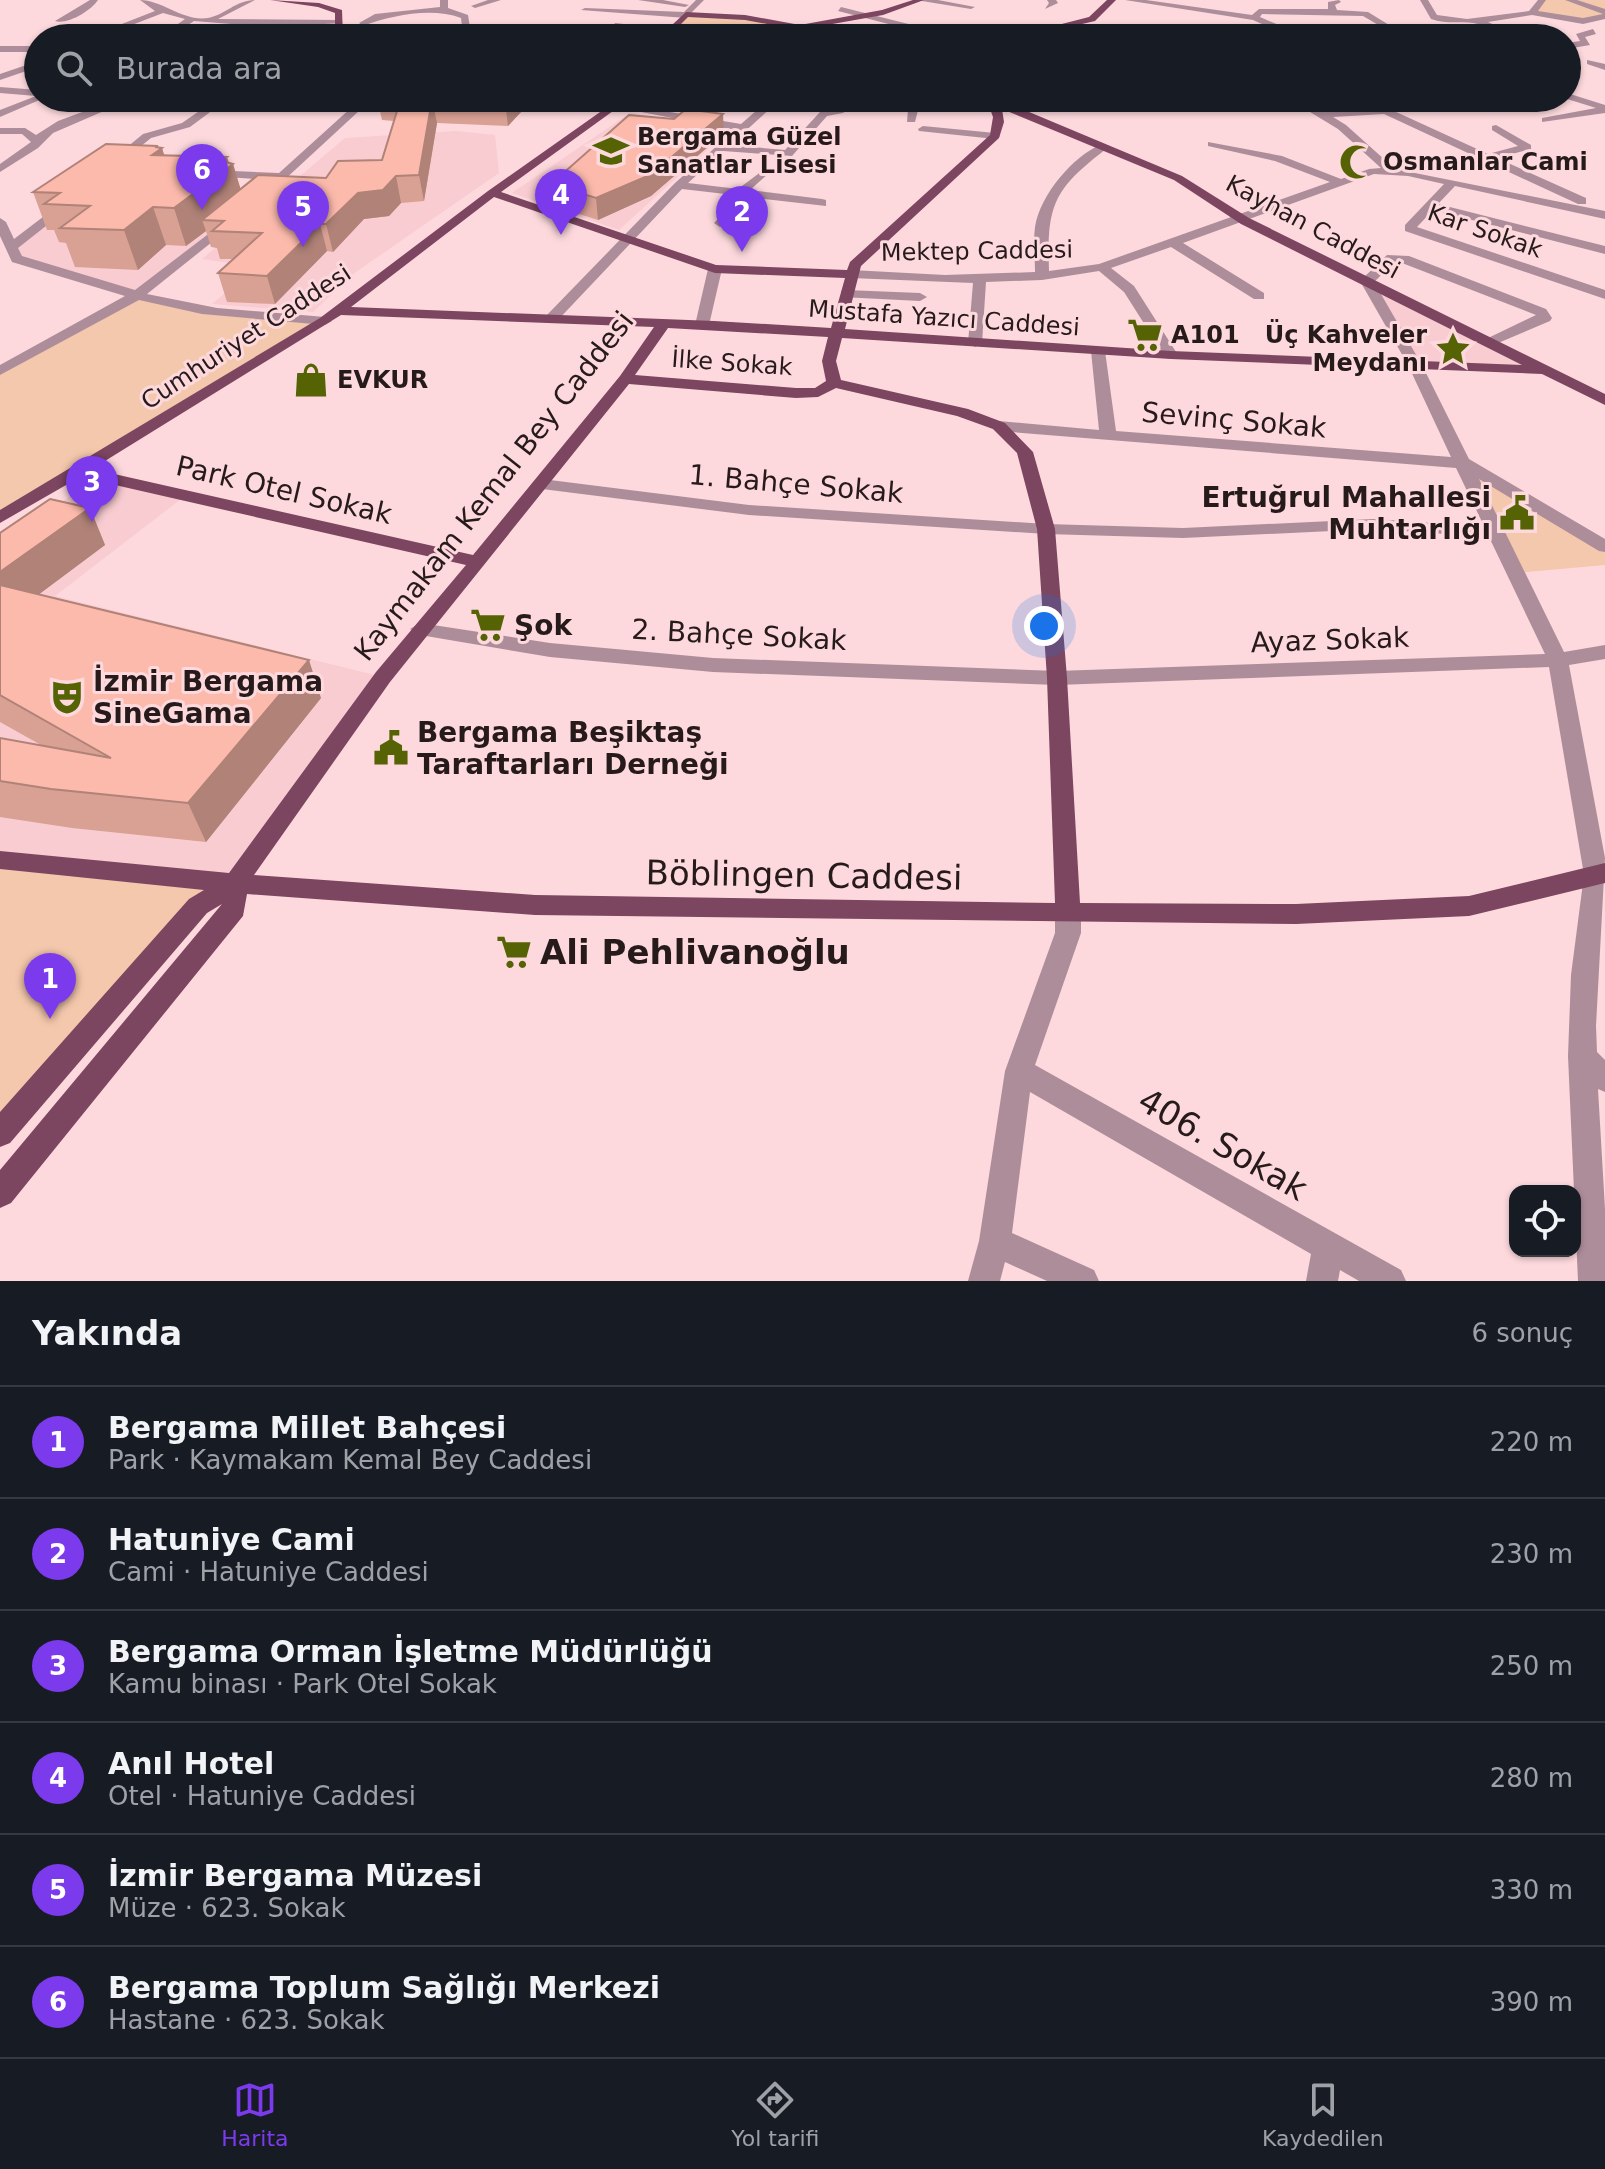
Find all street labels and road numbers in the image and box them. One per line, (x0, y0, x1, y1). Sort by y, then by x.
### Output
street label: Kayhan Caddesi (1221, 169, 1405, 285)
street label: Kar Sokak (1424, 198, 1546, 264)
street label: Mektep Caddesi (881, 235, 1073, 267)
street label: Cumhuriyet Caddesi (136, 259, 356, 415)
street label: Mustafa Yazıcı Caddesi (807, 295, 1081, 341)
street label: Kaymakam Kemal Bey Caddesi (347, 305, 641, 667)
street label: İlke Sokak (671, 344, 794, 381)
street label: Sevinç Sokak (1140, 395, 1329, 445)
street label: Park Otel Sokak (173, 449, 396, 531)
street label: 1. Bahçe Sokak (687, 458, 905, 510)
street label: 2. Bahçe Sokak (631, 613, 848, 657)
street label: Ayaz Sokak (1250, 621, 1411, 659)
street label: Böblingen Caddesi (645, 852, 963, 898)
street label: 406. Sokak (1131, 1080, 1315, 1209)

